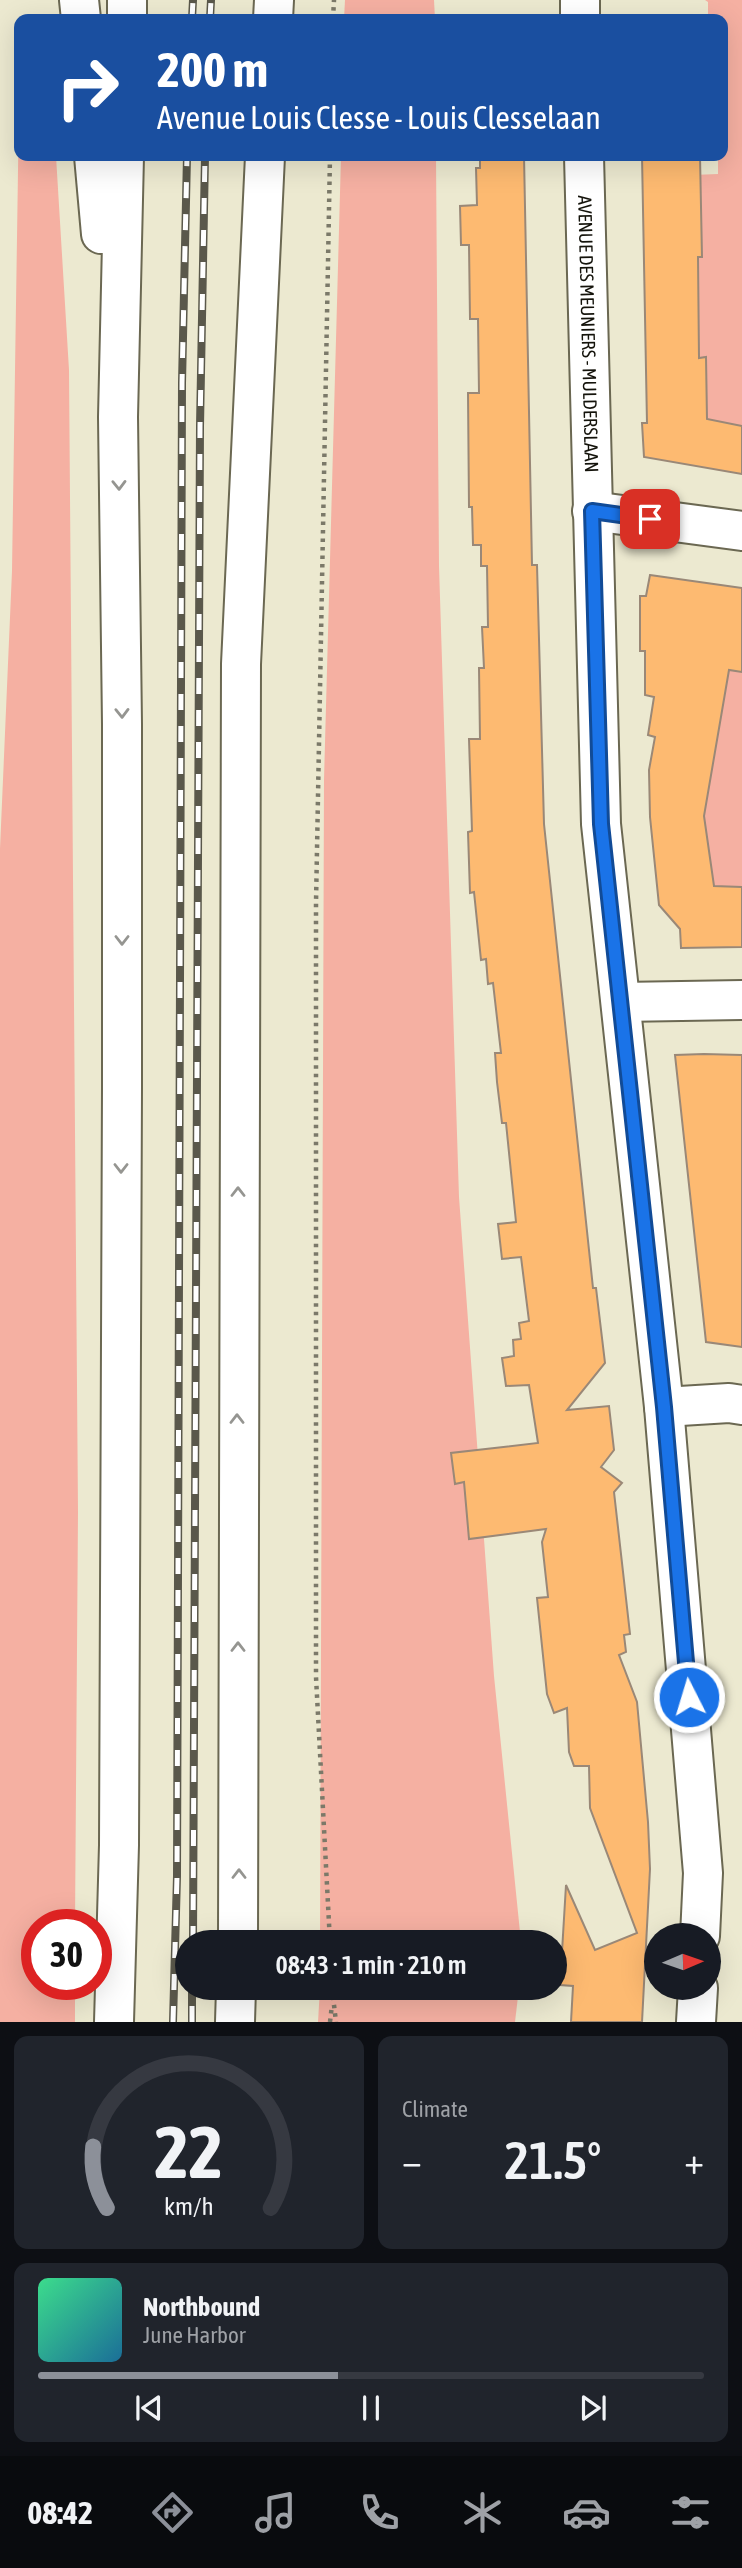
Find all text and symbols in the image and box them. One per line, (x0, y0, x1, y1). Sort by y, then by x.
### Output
text: 200 m (157, 41, 268, 97)
icon: right (42, 42, 133, 133)
text: Avenue Louis Clesse - Louis Clesselaan (157, 99, 601, 136)
street label: AVENUE DES MEUNIERS - MULDERSLAAN (574, 195, 603, 473)
one-way arrow (111, 480, 127, 491)
pin (620, 489, 680, 549)
icon: arrive (631, 500, 669, 538)
one-way arrow (114, 708, 130, 718)
one-way arrow (114, 935, 130, 946)
one-way arrow (113, 1163, 129, 1173)
one-way arrow (231, 1186, 246, 1197)
one-way arrow (229, 1414, 245, 1424)
one-way arrow (230, 1641, 246, 1652)
position arrow (652, 1660, 726, 1734)
one-way arrow (231, 1869, 247, 1879)
speed limit sign: 30 (21, 1909, 112, 2000)
north arrow (644, 1923, 721, 2000)
map controls (644, 1923, 721, 2000)
text: 08:43 · 1 min · 210 m (276, 1950, 466, 1980)
text: Climate (402, 2096, 468, 2122)
text: 22 (155, 2111, 223, 2194)
text: 21.5° (505, 2130, 601, 2190)
text: − (402, 2139, 422, 2182)
text: + (684, 2139, 704, 2182)
text: km/h (164, 2192, 214, 2220)
text: Northbound (143, 2292, 260, 2322)
text: June Harbor (143, 2322, 246, 2348)
icon: previous (130, 2389, 168, 2427)
icon: pause (352, 2389, 390, 2427)
icon: next (574, 2389, 612, 2427)
icon: directions (148, 2488, 197, 2537)
icon: music (251, 2488, 300, 2537)
icon: phone (355, 2488, 404, 2537)
icon: climate (458, 2488, 507, 2537)
icon: car (562, 2488, 611, 2537)
icon: filters (666, 2488, 715, 2537)
text: 08:42 (27, 2494, 93, 2531)

